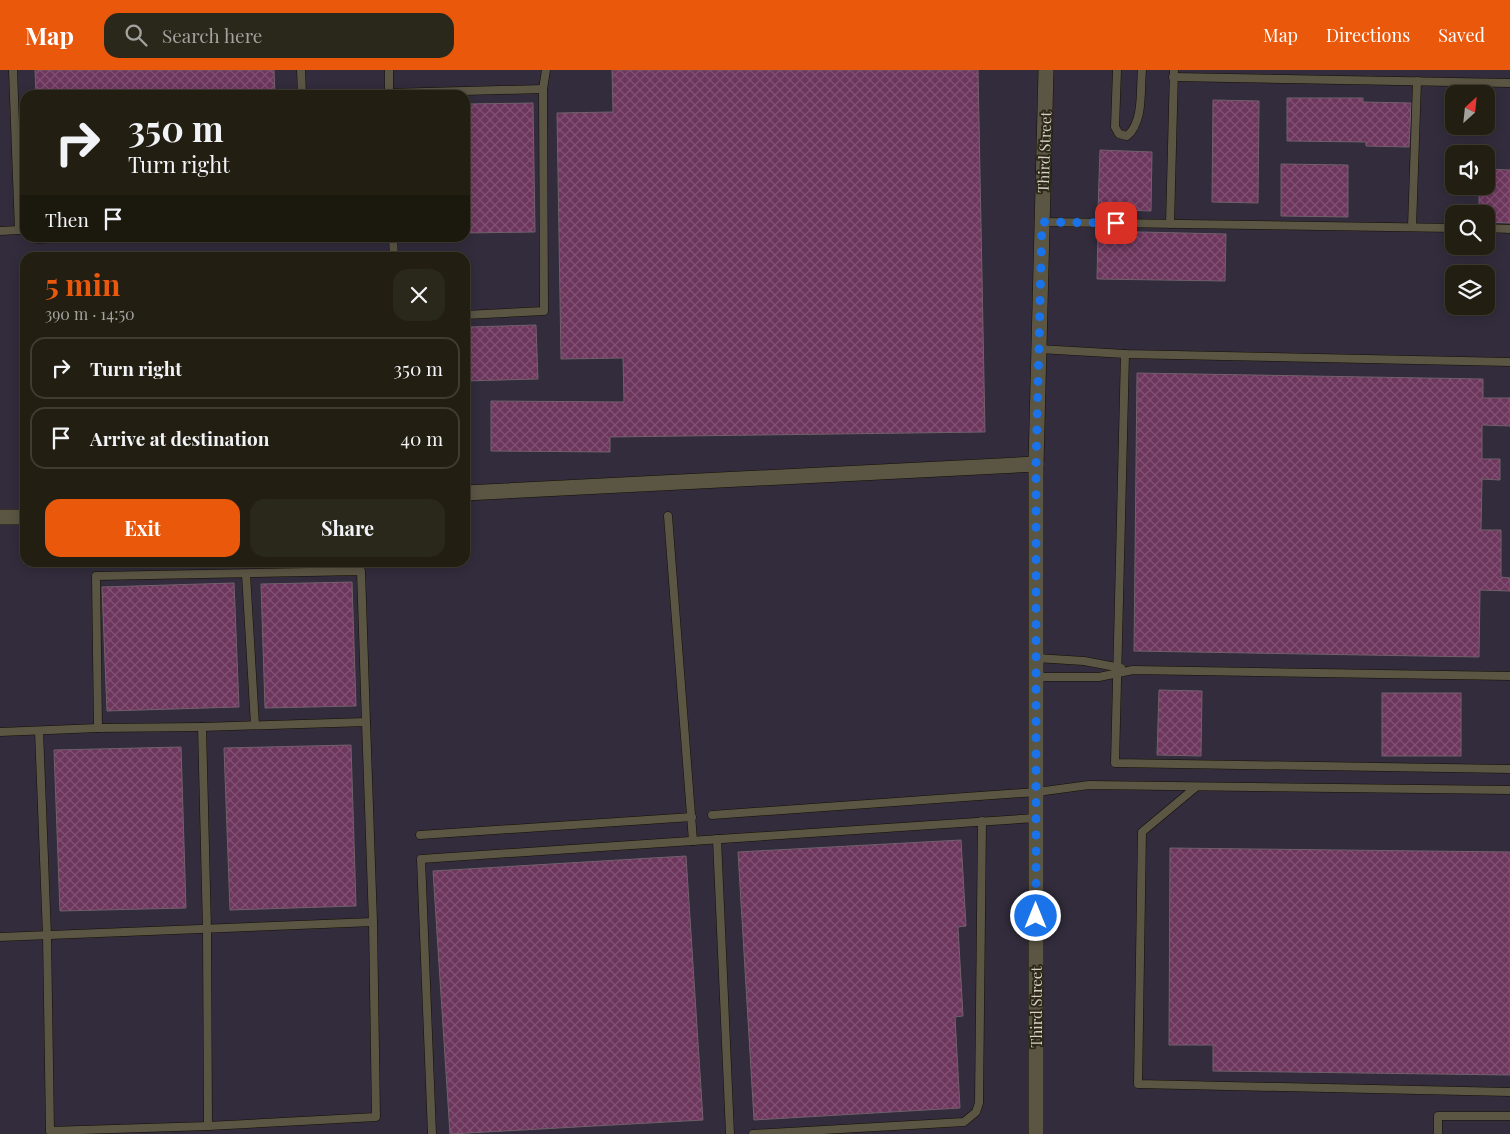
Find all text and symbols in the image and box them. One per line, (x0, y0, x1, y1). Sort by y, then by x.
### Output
search box (104, 13, 454, 58)
text: Map (25, 19, 74, 51)
icon: search (122, 21, 150, 49)
text: Search here (162, 22, 262, 48)
text: Map (1263, 23, 1298, 47)
text: Directions (1326, 23, 1410, 47)
text: Saved (1438, 23, 1485, 47)
north arrow (1445, 85, 1495, 135)
map controls (1445, 85, 1495, 315)
text: 350 m (128, 104, 224, 151)
icon: right (45, 110, 110, 175)
street label: Third Street (1033, 110, 1055, 193)
button: sound (1445, 145, 1495, 195)
text: Turn right (128, 149, 230, 179)
pin (1095, 202, 1137, 244)
icon: arrive (99, 205, 127, 233)
button: search (1445, 205, 1495, 255)
text: Then (45, 206, 89, 232)
icon: arrive (1102, 209, 1130, 237)
text: 5 min (45, 264, 120, 304)
button: layers (1445, 265, 1495, 315)
button: close (393, 269, 445, 321)
text: 390 m · 14:50 (45, 303, 135, 324)
icon: right (47, 354, 75, 382)
text: Turn right (90, 355, 182, 381)
text: 350 m (394, 355, 443, 381)
icon: arrive (47, 424, 75, 452)
text: Arrive at destination (90, 425, 270, 451)
text: 40 m (401, 425, 443, 451)
button: Exit (45, 499, 240, 557)
button: Share (250, 499, 445, 557)
position arrow (1009, 889, 1061, 941)
street label: Third Street (1026, 966, 1046, 1048)

